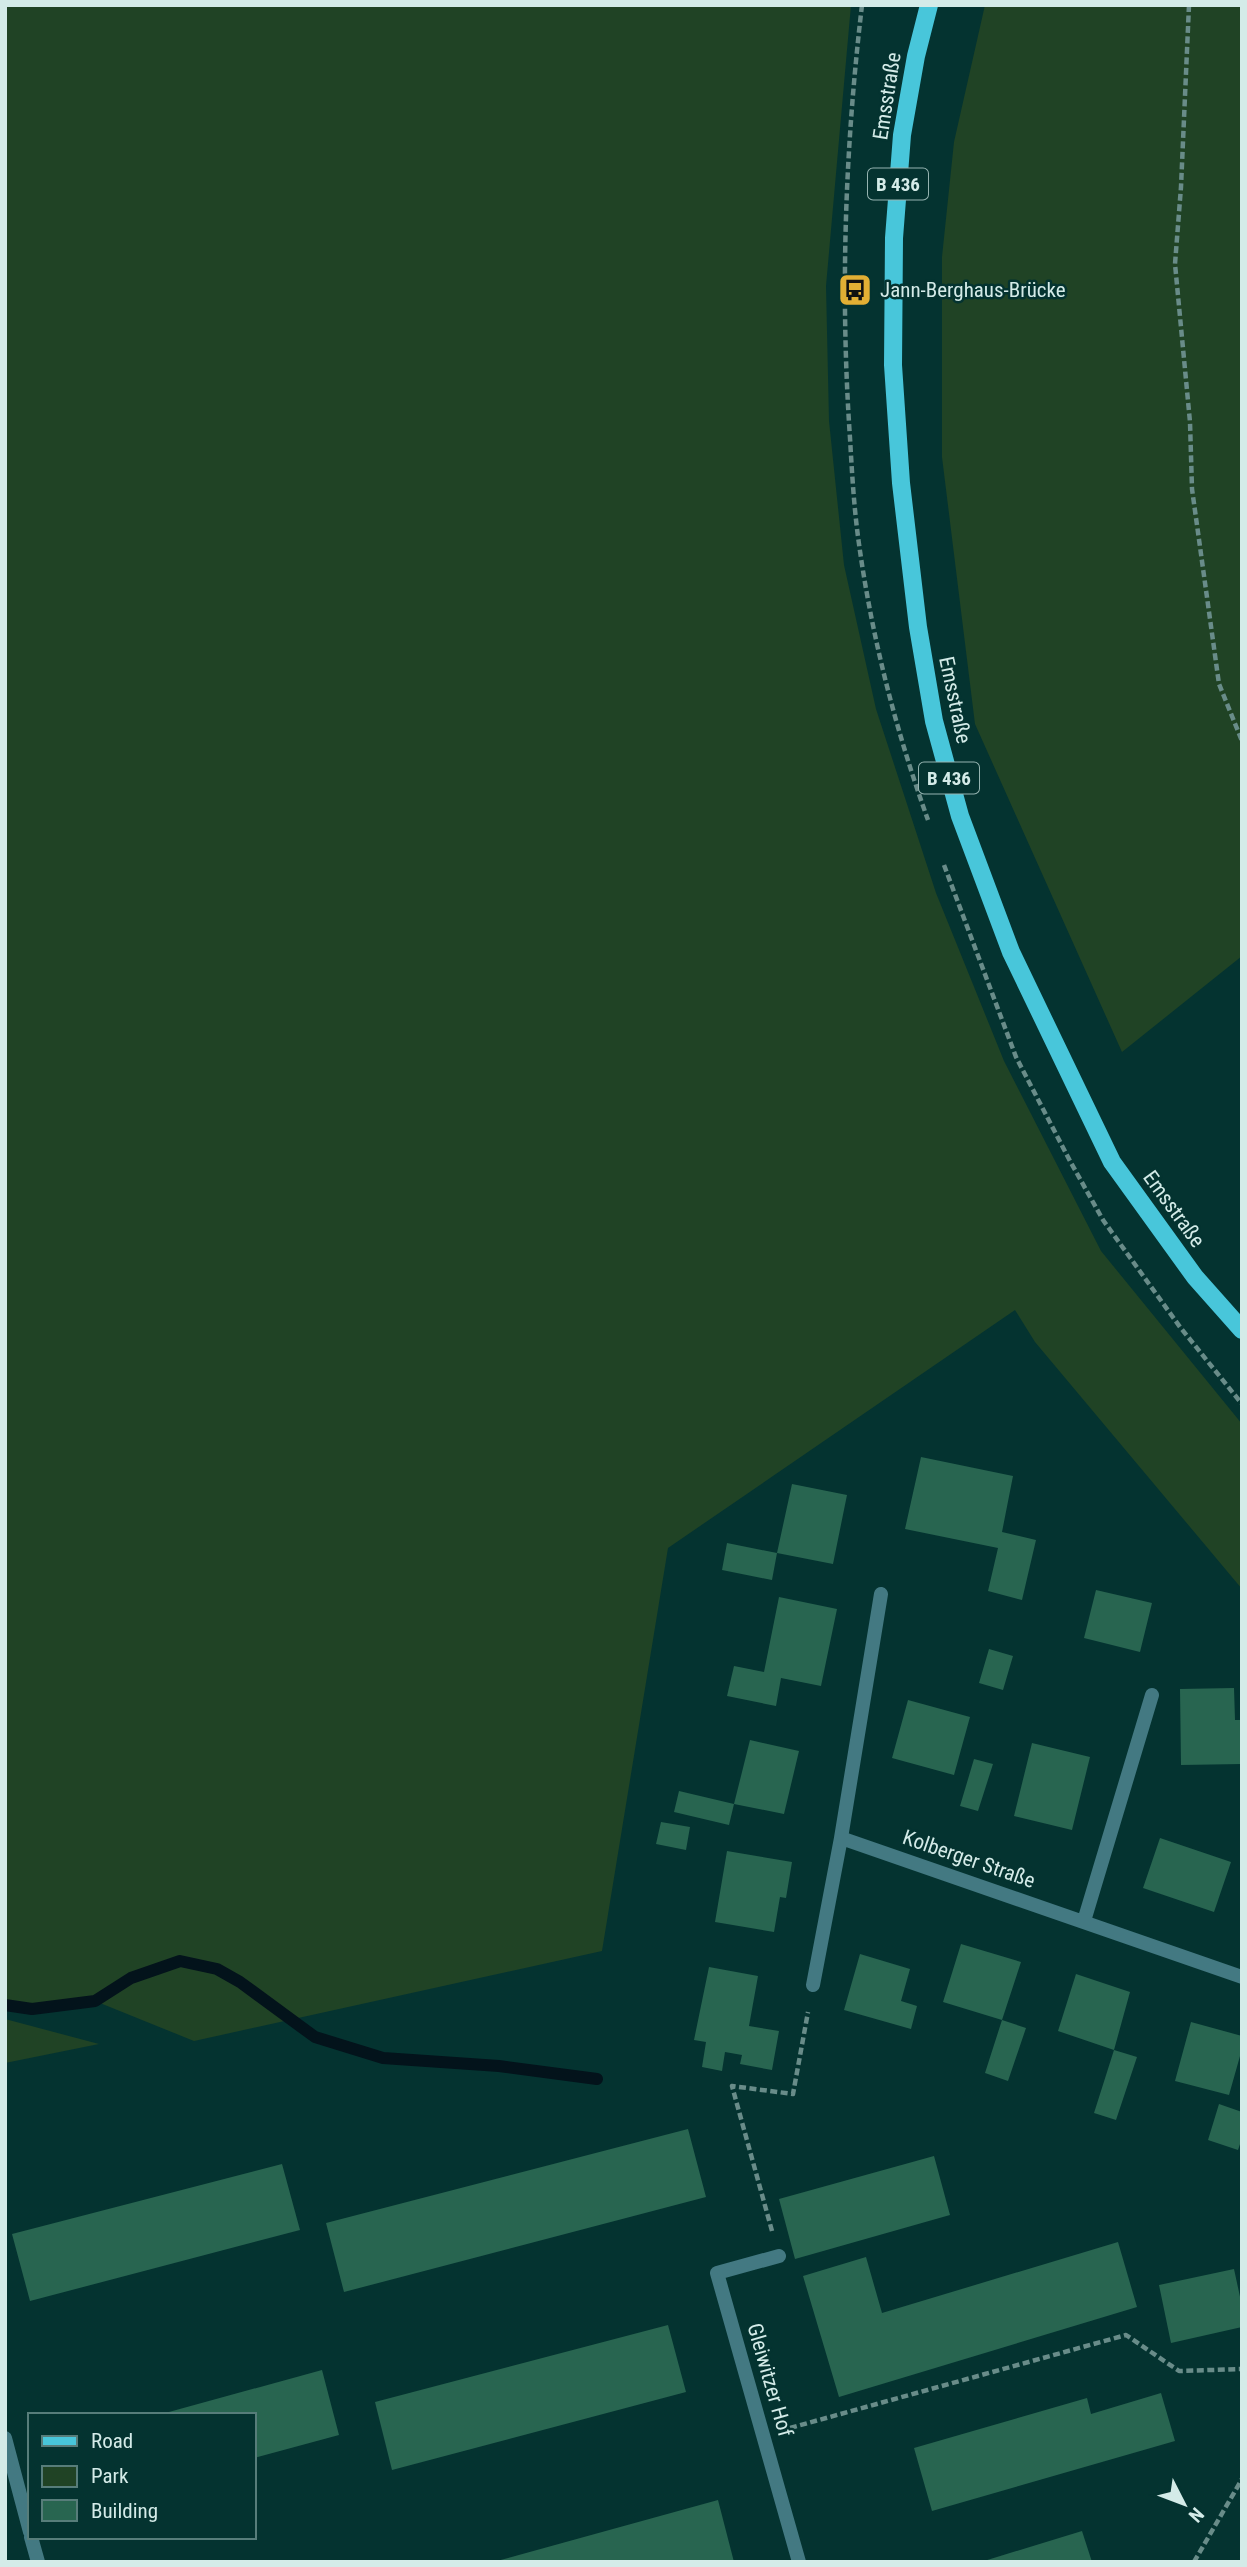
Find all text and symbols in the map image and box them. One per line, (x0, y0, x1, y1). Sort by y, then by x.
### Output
street label: Emsstraße (868, 50, 906, 142)
road number: B 436 (868, 168, 928, 200)
bus stop icon: Jann-Berghaus-Brücke (836, 271, 874, 309)
place label: Jann-Berghaus-Brücke (880, 278, 1066, 302)
street label: Emsstraße (934, 654, 976, 746)
road number: B 436 (919, 762, 979, 793)
street label: Emsstraße (1138, 1166, 1210, 1252)
street label: Kolberger Straße (900, 1825, 1038, 1893)
street label: Gleiwitzer Hof (742, 2321, 798, 2440)
legend (28, 2413, 256, 2539)
text: Road (91, 2429, 133, 2453)
text: Park (91, 2464, 129, 2488)
north arrow (1149, 2469, 1219, 2539)
text: Building (91, 2499, 158, 2523)
text: N (1184, 2503, 1209, 2527)

